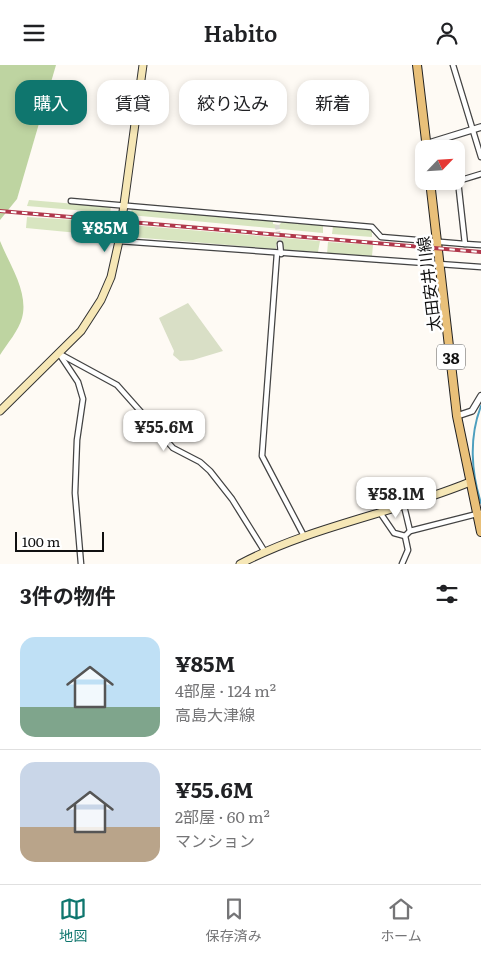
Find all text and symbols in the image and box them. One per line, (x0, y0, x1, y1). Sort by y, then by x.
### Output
text: Habito (204, 16, 277, 49)
icon: menu (20, 19, 48, 47)
icon: person (433, 19, 461, 47)
chip: 購入 (15, 80, 87, 125)
chip: 賃貸 (97, 80, 169, 125)
chip: 絞り込み (179, 80, 287, 125)
chip: 新着 (297, 80, 369, 125)
north arrow (415, 140, 465, 190)
map controls (415, 140, 465, 190)
pin: ¥85M (75, 211, 135, 253)
text: ¥85M (82, 215, 128, 239)
street label: 太田安井川線 (410, 235, 446, 333)
road number: 38 (437, 345, 465, 369)
pin: ¥55.6M (123, 409, 205, 452)
text: ¥55.6M (134, 414, 194, 438)
pin: ¥58.1M (355, 477, 437, 519)
text: ¥58.1M (367, 481, 425, 505)
scale bar (15, 529, 104, 552)
text: 100 m (22, 531, 60, 551)
text: 3件の物件 (20, 579, 116, 610)
icon: filters (433, 580, 461, 608)
text: ¥85M (175, 647, 235, 678)
icon: home (60, 657, 120, 717)
text: 4部屋 · 124 m² (175, 678, 276, 702)
text: 高島大津線 (175, 702, 255, 726)
text: ¥55.6M (175, 773, 253, 804)
icon: home (60, 782, 120, 842)
text: 2部屋 · 60 m² (175, 804, 270, 828)
text: マンション (175, 828, 255, 852)
tab: 地図 (59, 895, 87, 945)
tab: 保存済み (206, 895, 262, 945)
tab: ホーム (380, 895, 422, 945)

